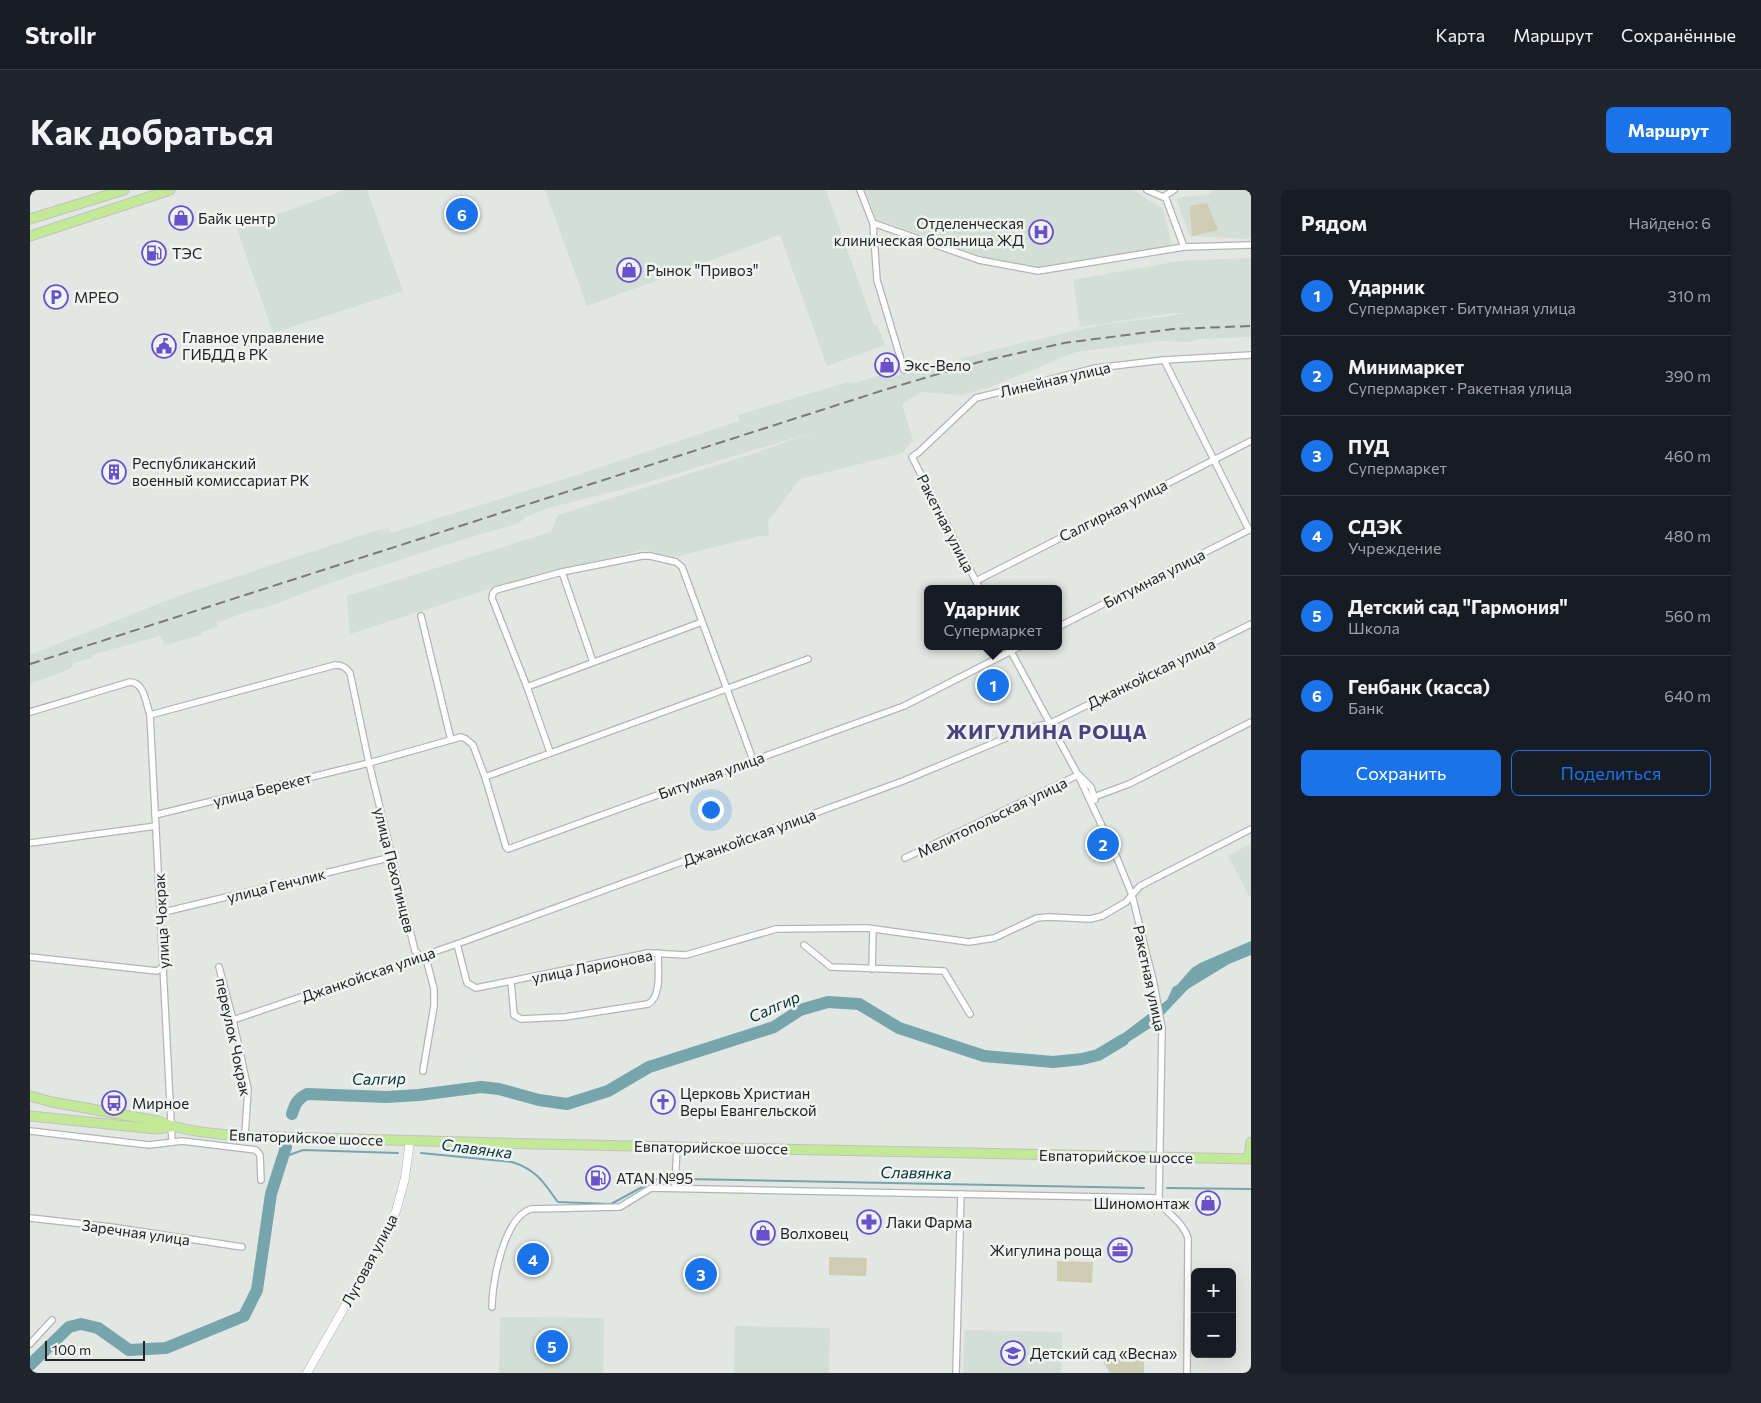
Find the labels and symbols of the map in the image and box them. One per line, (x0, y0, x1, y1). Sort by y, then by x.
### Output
pin: 6 (446, 195, 478, 233)
shop icon: Байк центр (168, 205, 194, 231)
place label: Байк центр (198, 209, 276, 227)
place label: Отделенческая клиническая больница ЖД (834, 214, 1024, 249)
hospital icon: Отделенческая клиническая больница ЖД (1028, 219, 1054, 245)
fuel station icon: ТЭС (141, 240, 167, 266)
place label: ТЭС (172, 244, 202, 262)
shop icon: Рынок "Привоз" (616, 257, 642, 283)
place label: Рынок "Привоз" (646, 261, 759, 279)
parking icon: МРЕО (43, 284, 69, 310)
place label: МРЕО (74, 288, 119, 306)
place label: Главное управление ГИБДД в РК (182, 328, 324, 363)
public building icon: Главное управление ГИБДД в РК (151, 333, 177, 359)
shop icon: Экс-Вело (874, 352, 900, 378)
place label: Экс-Вело (904, 356, 971, 374)
street label: Линейная улица (998, 358, 1112, 400)
place label: Республиканский военный комиссариат РК (132, 454, 309, 489)
building icon: Республиканский военный комиссариат РК (101, 459, 127, 485)
street label: Ракетная улица (913, 471, 979, 575)
street label: Салгирная улица (1056, 475, 1170, 545)
street label: Битумная улица (1100, 545, 1208, 611)
street label: Джанкойская улица (1084, 634, 1218, 712)
pin: 1 (977, 666, 1009, 704)
district label: ЖИГУЛИНА РОЩА (946, 719, 1148, 743)
street label: Битумная улица (656, 747, 766, 803)
street label: улица Берекет (211, 768, 313, 810)
street label: Мелитопольская улица (914, 773, 1070, 861)
your location (698, 797, 724, 823)
street label: Джанкойская улица (680, 805, 818, 869)
street label: улица Пехотинцев (371, 806, 419, 934)
pin: 2 (1087, 825, 1119, 863)
street label: улица Генчлик (225, 864, 327, 906)
street label: улица Чокрак (150, 873, 172, 969)
street label: Ракетная улица (1130, 923, 1170, 1033)
street label: Джанкойская улица (299, 943, 437, 1005)
street label: улица Ларионова (530, 945, 654, 987)
street label: переулок Чокрак (213, 976, 255, 1098)
water label: Салгир (745, 986, 803, 1026)
water label: Салгир (352, 1068, 406, 1088)
place label: Церковь Христиан Веры Евангельской (680, 1084, 817, 1119)
church icon: Церковь Христиан Веры Евангельской (650, 1089, 676, 1115)
bus stop icon: Мирное (101, 1090, 127, 1116)
place label: Мирное (132, 1094, 189, 1112)
street label: Евпаторийское шоссе (229, 1125, 383, 1149)
water label: Славянка (440, 1134, 514, 1162)
street label: Евпаторийское шоссе (634, 1137, 788, 1157)
street label: Евпаторийское шоссе (1039, 1146, 1193, 1166)
water label: Славянка (880, 1162, 952, 1182)
fuel station icon: ATAN №95 (585, 1165, 611, 1191)
place label: ATAN №95 (616, 1169, 693, 1187)
shop icon: Шиномонтаж (1195, 1190, 1221, 1216)
place label: Шиномонтаж (1093, 1194, 1190, 1212)
pharmacy icon: Лаки Фарма (856, 1209, 882, 1235)
street label: Луговая улица (337, 1211, 401, 1309)
place label: Лаки Фарма (886, 1213, 972, 1231)
street label: Заречная улица (81, 1215, 191, 1249)
shop icon: Волховец (750, 1220, 776, 1246)
place label: Волховец (780, 1224, 849, 1242)
office icon: Жигулина роща (1107, 1237, 1133, 1263)
pin: 4 (517, 1240, 549, 1278)
place label: Жигулина роща (989, 1241, 1102, 1259)
pin: 3 (685, 1255, 717, 1293)
pin: 5 (536, 1327, 568, 1365)
scale bar (45, 1338, 145, 1361)
school or university icon: Детский сад «Весна» (1000, 1340, 1026, 1366)
place label: Детский сад «Весна» (1030, 1344, 1178, 1362)

